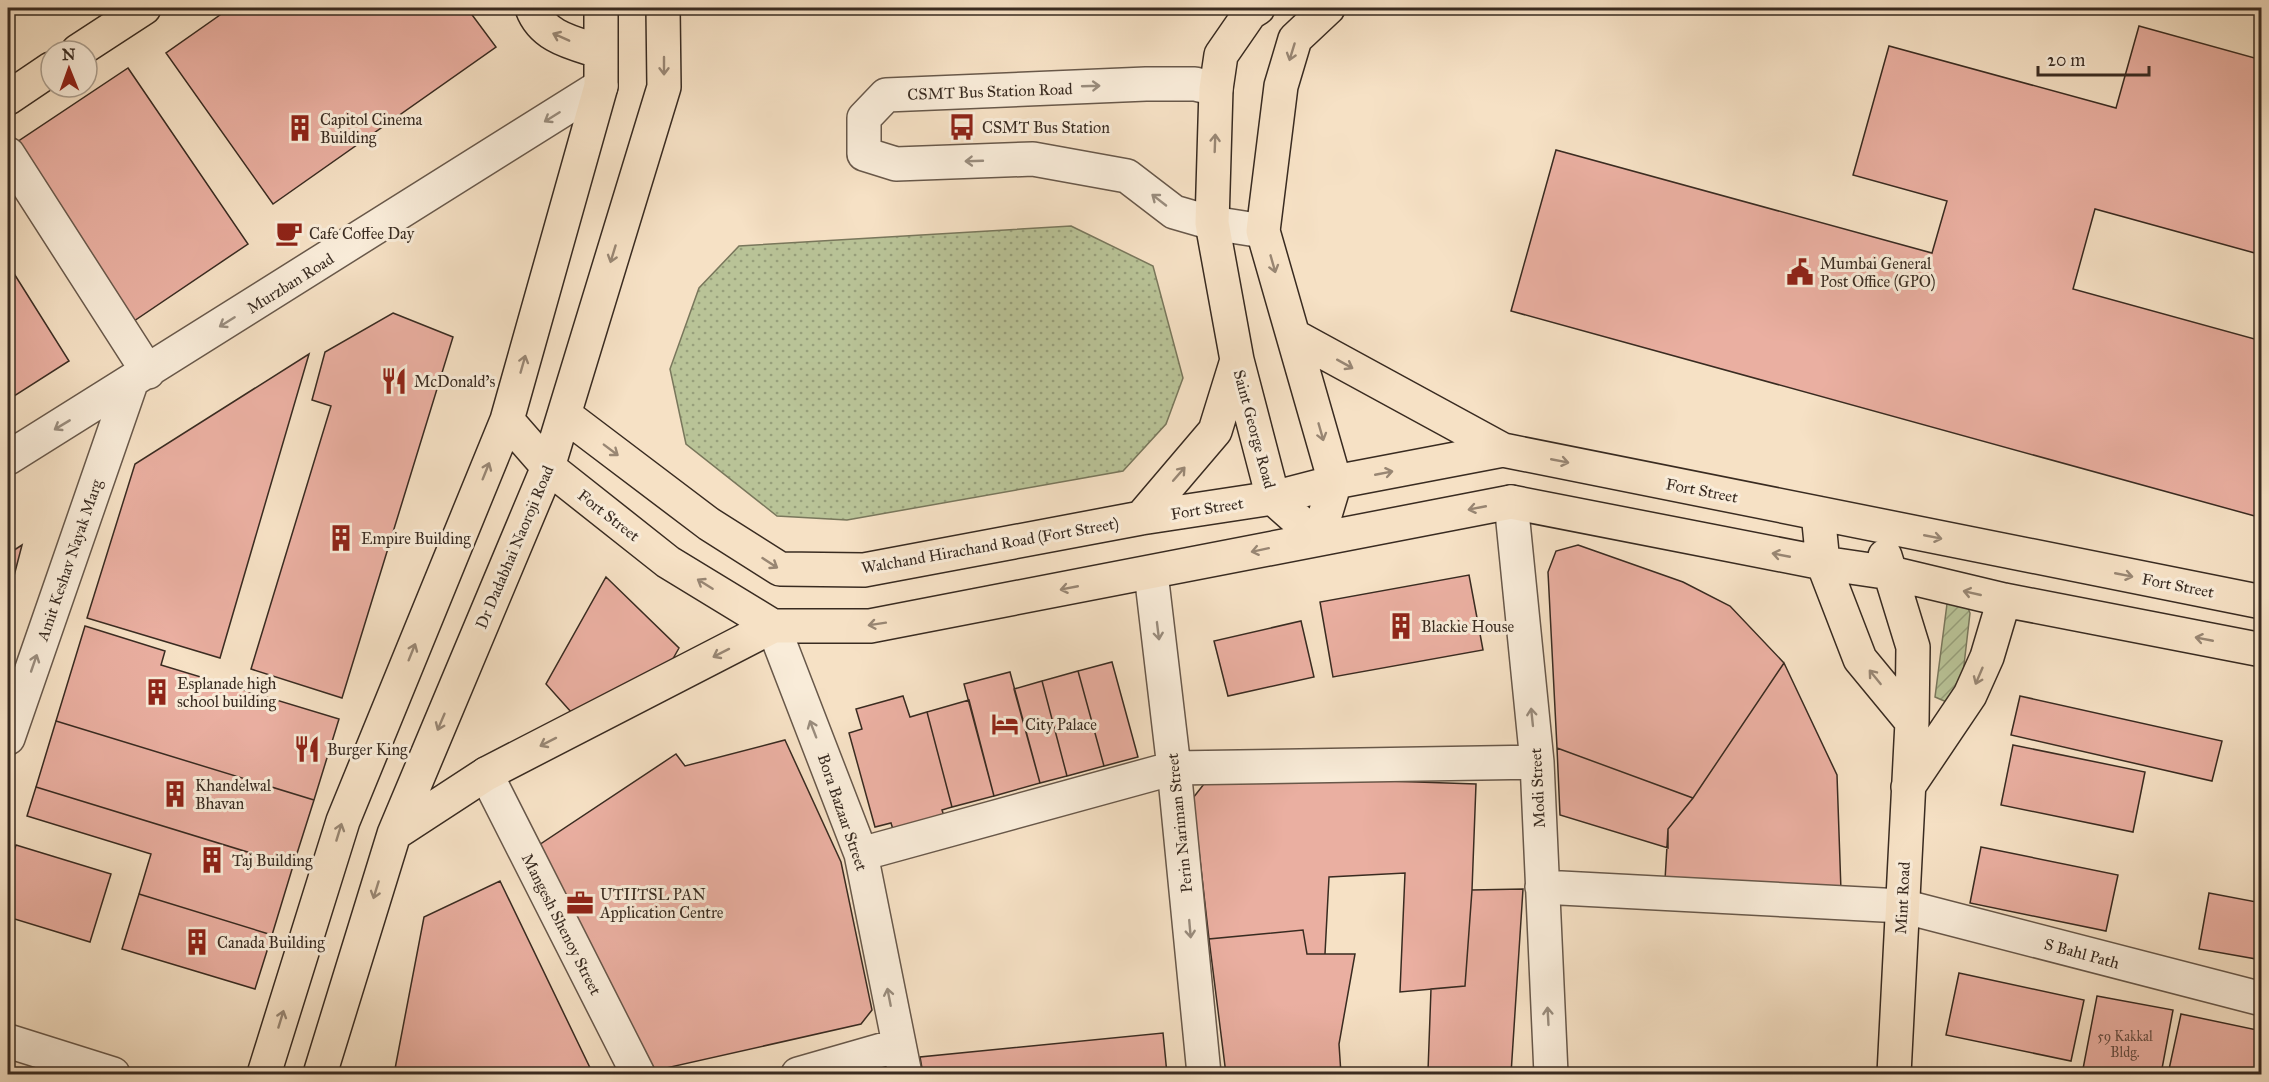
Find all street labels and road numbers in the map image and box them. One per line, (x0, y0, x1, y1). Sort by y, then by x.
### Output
street label: CSMT Bus Station Road (907, 79, 1073, 104)
street label: Murzban Road (243, 249, 337, 318)
street label: Saint George Road (1229, 368, 1280, 491)
street label: Dr Dadabhai Naoroji Road (471, 463, 557, 632)
street label: Fort Street (1664, 474, 1740, 507)
street label: Amit Keshav Nayak Marg (33, 476, 107, 645)
street label: Fort Street (574, 485, 644, 546)
street label: Fort Street (1169, 493, 1245, 524)
street label: Walchand Hirachand Road (Fort Street) (860, 513, 1120, 579)
street label: Fort Street (2140, 569, 2216, 602)
street label: Modi Street (1526, 747, 1549, 828)
street label: Bora Bazaar Street (814, 751, 872, 873)
street label: Perin Nariman Street (1163, 752, 1196, 894)
street label: Mangesh Shenoy Street (517, 850, 606, 999)
street label: Mint Road (1891, 861, 1914, 935)
street label: S Bahl Path (2042, 934, 2122, 973)

